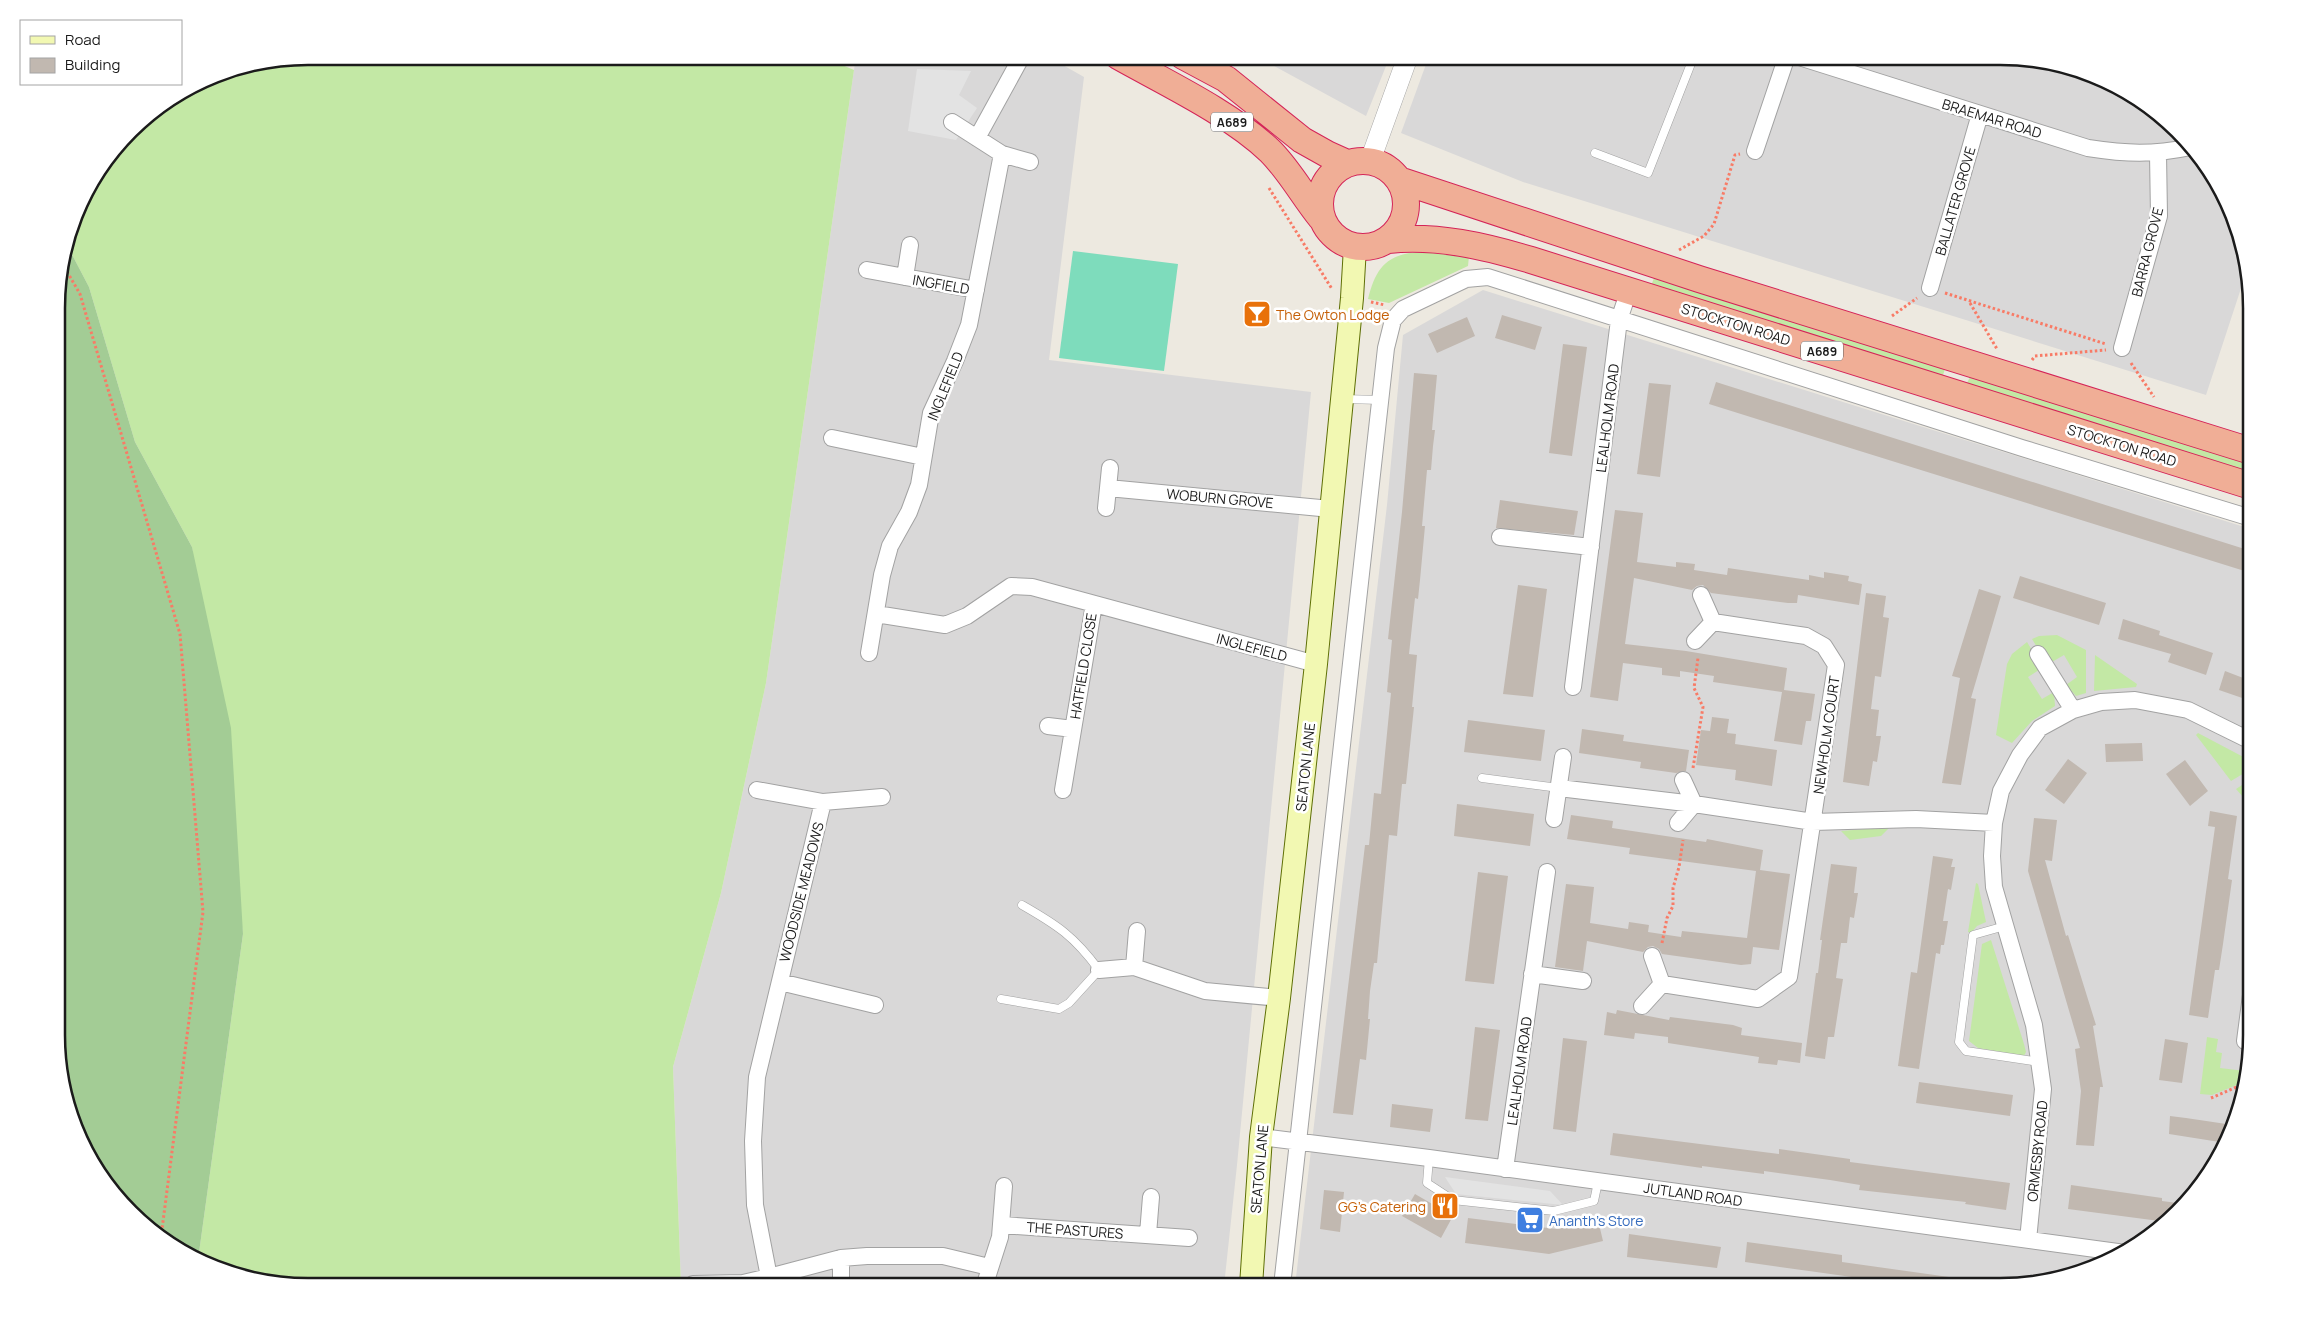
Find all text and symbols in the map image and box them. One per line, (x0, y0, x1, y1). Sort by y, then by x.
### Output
legend (20, 20, 182, 85)
text: Road (65, 29, 101, 50)
text: Building (65, 54, 120, 75)
street label: BRAEMAR ROAD (1940, 94, 2044, 142)
road number: A689 (1211, 112, 1253, 132)
street label: BALLATER GROVE (1930, 144, 1980, 258)
street label: BARRA GROVE (2127, 205, 2167, 299)
street label: INGFIELD (911, 270, 971, 298)
street label: STOCKTON ROAD (1679, 298, 1793, 350)
bar icon: The Owton Lodge (1242, 299, 1272, 329)
place label: The Owton Lodge (1276, 305, 1389, 324)
road number: A689 (1801, 342, 1843, 361)
street label: INGLEFIELD (923, 349, 967, 423)
street label: LEALHOLM ROAD (1591, 362, 1623, 474)
street label: STOCKTON ROAD (2065, 419, 2179, 471)
street label: WOBURN GROVE (1166, 484, 1274, 512)
street label: HATFIELD CLOSE (1065, 612, 1101, 720)
street label: INGLEFIELD (1214, 628, 1290, 666)
street label: NEWHOLM COURT (1808, 674, 1844, 795)
street label: SEATON LANE (1291, 722, 1319, 812)
street label: WOODSIDE MEADOWS (774, 820, 828, 964)
street label: LEALHOLM ROAD (1502, 1015, 1536, 1127)
street label: ORMESBY ROAD (2022, 1099, 2052, 1203)
street label: SEATON LANE (1246, 1124, 1272, 1214)
street label: JUTLAND ROAD (1642, 1178, 1744, 1210)
restaurant icon: GG's Catering (1430, 1191, 1460, 1221)
place label: GG's Catering (1338, 1197, 1426, 1216)
supermarket icon: Ananth's Store (1515, 1205, 1545, 1235)
place label: Ananth's Store (1549, 1211, 1643, 1230)
street label: THE PASTURES (1026, 1217, 1124, 1243)

